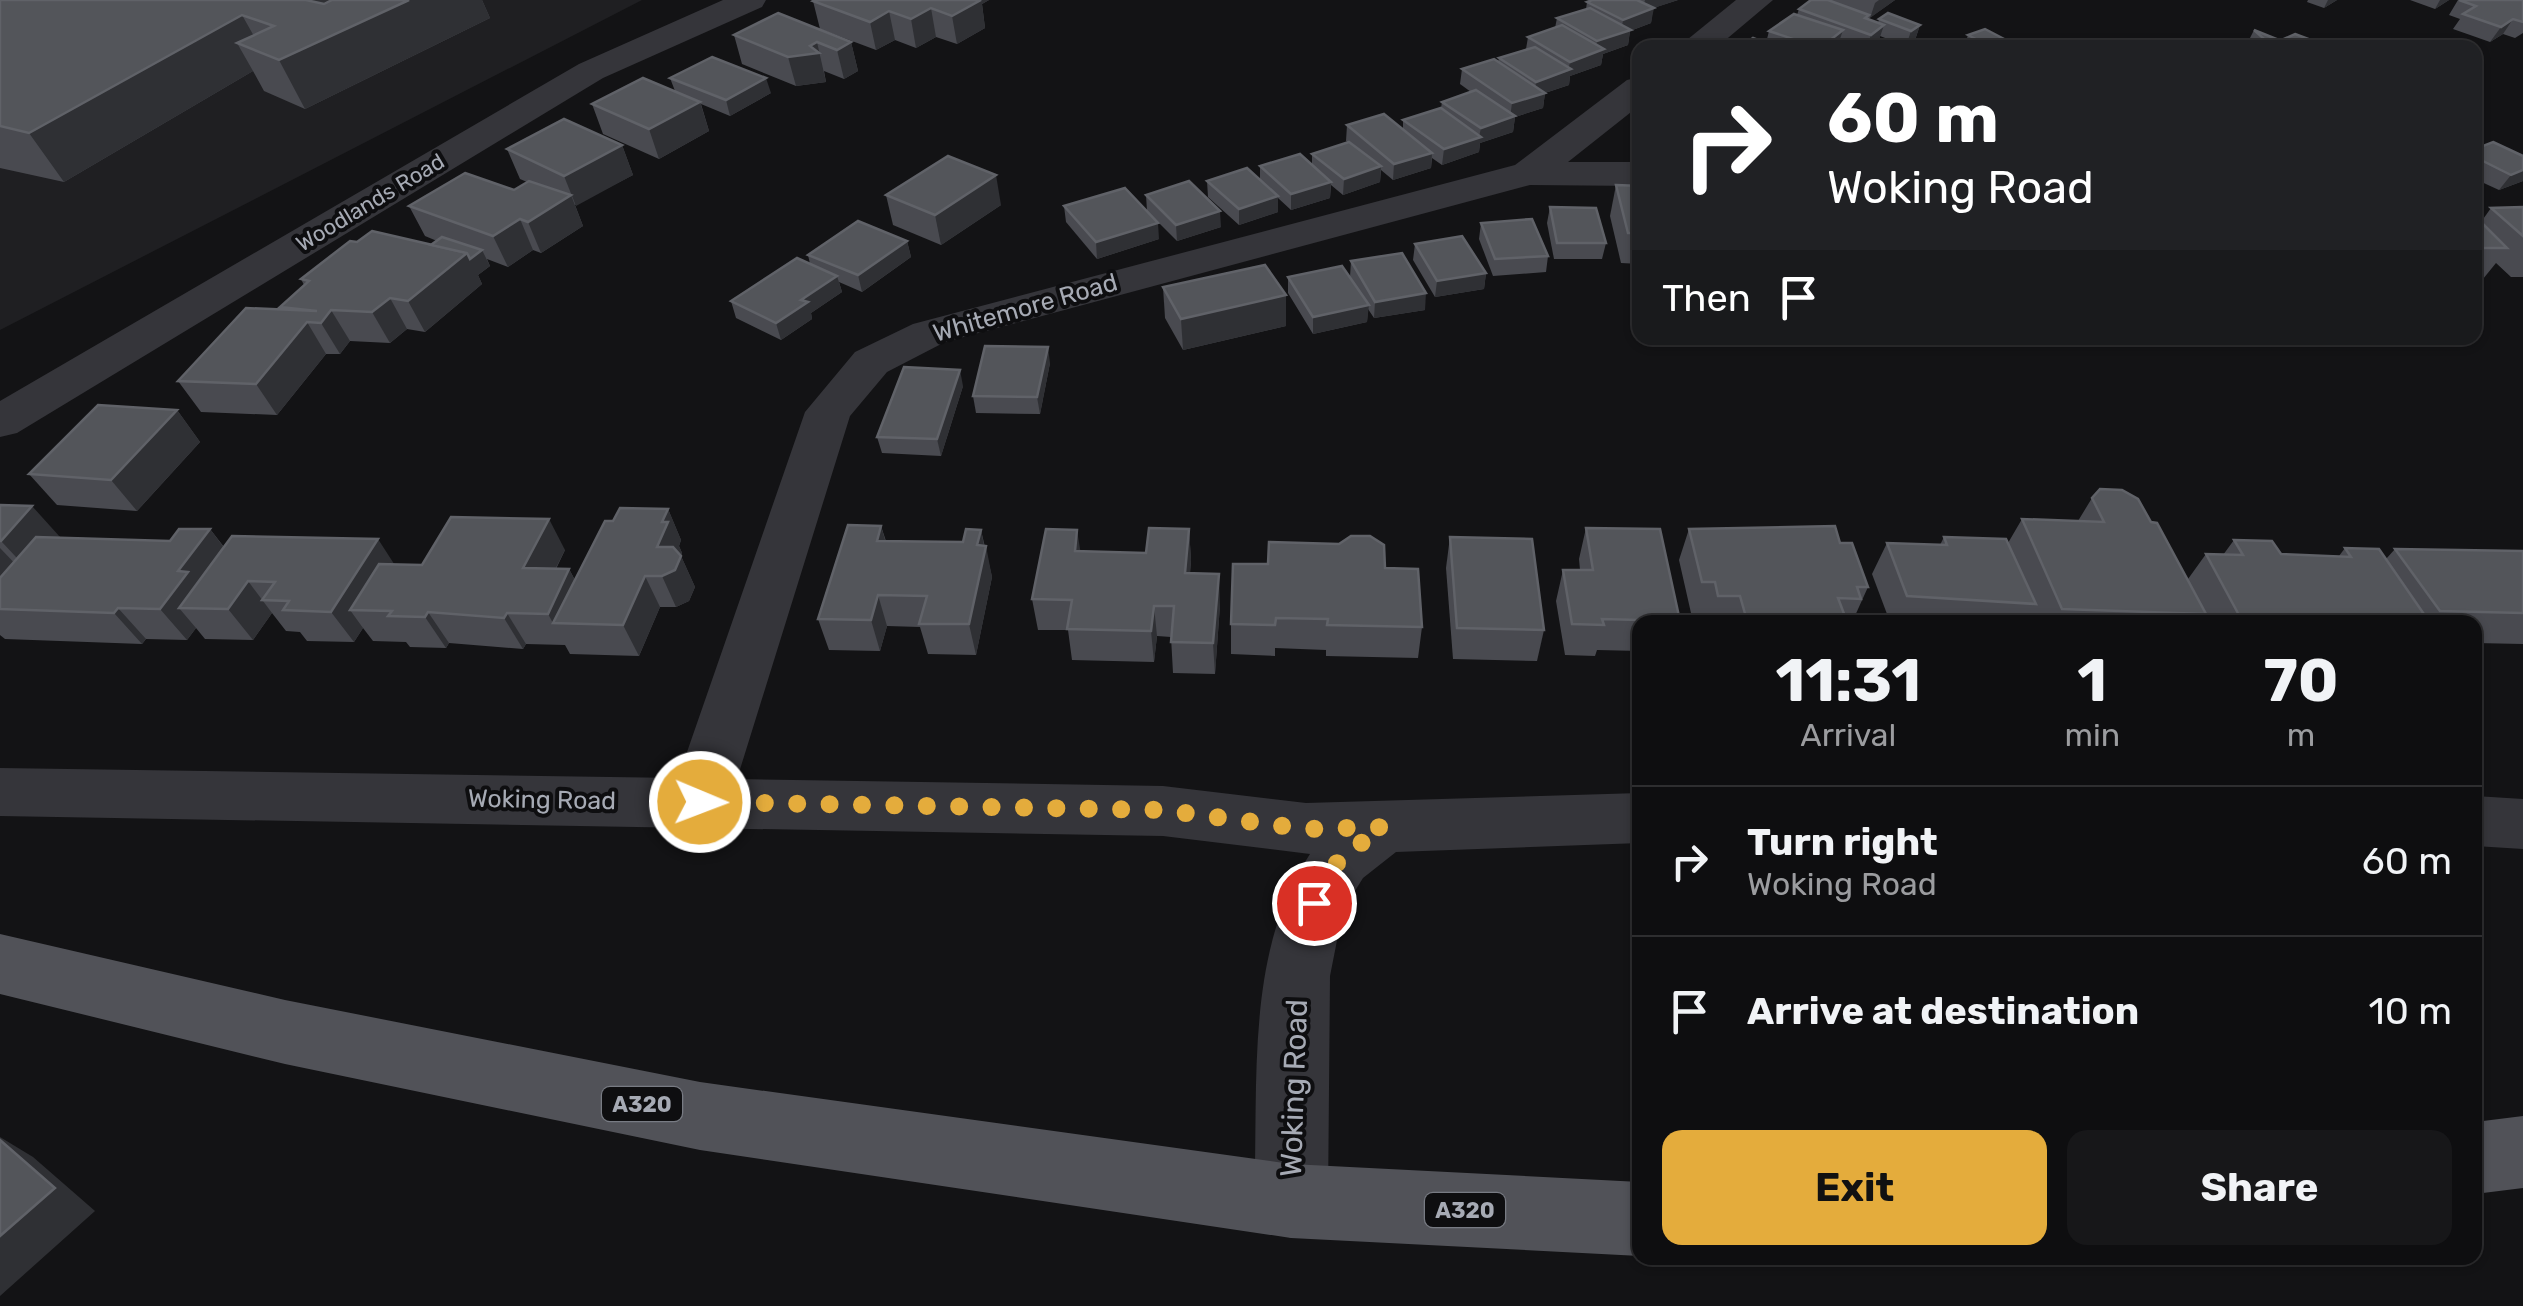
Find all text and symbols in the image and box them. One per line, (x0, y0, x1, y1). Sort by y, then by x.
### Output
text: 60 m (1827, 77, 1999, 160)
icon: right (1662, 80, 1792, 210)
street label: Woodlands Road (291, 148, 449, 257)
text: Woking Road (1827, 161, 2094, 214)
street label: Whitemore Road (930, 267, 1121, 348)
icon: arrive (1771, 270, 1826, 325)
text: Then (1662, 275, 1751, 321)
text: 11:31 (1775, 645, 1921, 716)
text: 1 (2077, 645, 2107, 716)
text: 70 (2263, 645, 2339, 716)
text: Arrival (1800, 716, 1896, 754)
text: min (2064, 716, 2120, 754)
text: m (2287, 716, 2315, 754)
position arrow (648, 750, 752, 854)
street label: Woking Road (468, 784, 616, 815)
text: Turn right (1747, 819, 1938, 865)
icon: right (1662, 834, 1717, 889)
text: 60 m (2362, 838, 2452, 884)
pin (1272, 861, 1357, 946)
text: Woking Road (1747, 865, 1937, 903)
icon: arrive (1287, 876, 1342, 931)
icon: arrive (1662, 984, 1717, 1039)
text: Arrive at destination (1747, 988, 2139, 1034)
text: 10 m (2369, 988, 2452, 1034)
street label: Woking Road (1273, 998, 1315, 1178)
road number: A320 (602, 1087, 682, 1121)
button: Exit (1662, 1130, 2047, 1245)
button: Share (2067, 1130, 2452, 1245)
road number: A320 (1425, 1193, 1505, 1227)

